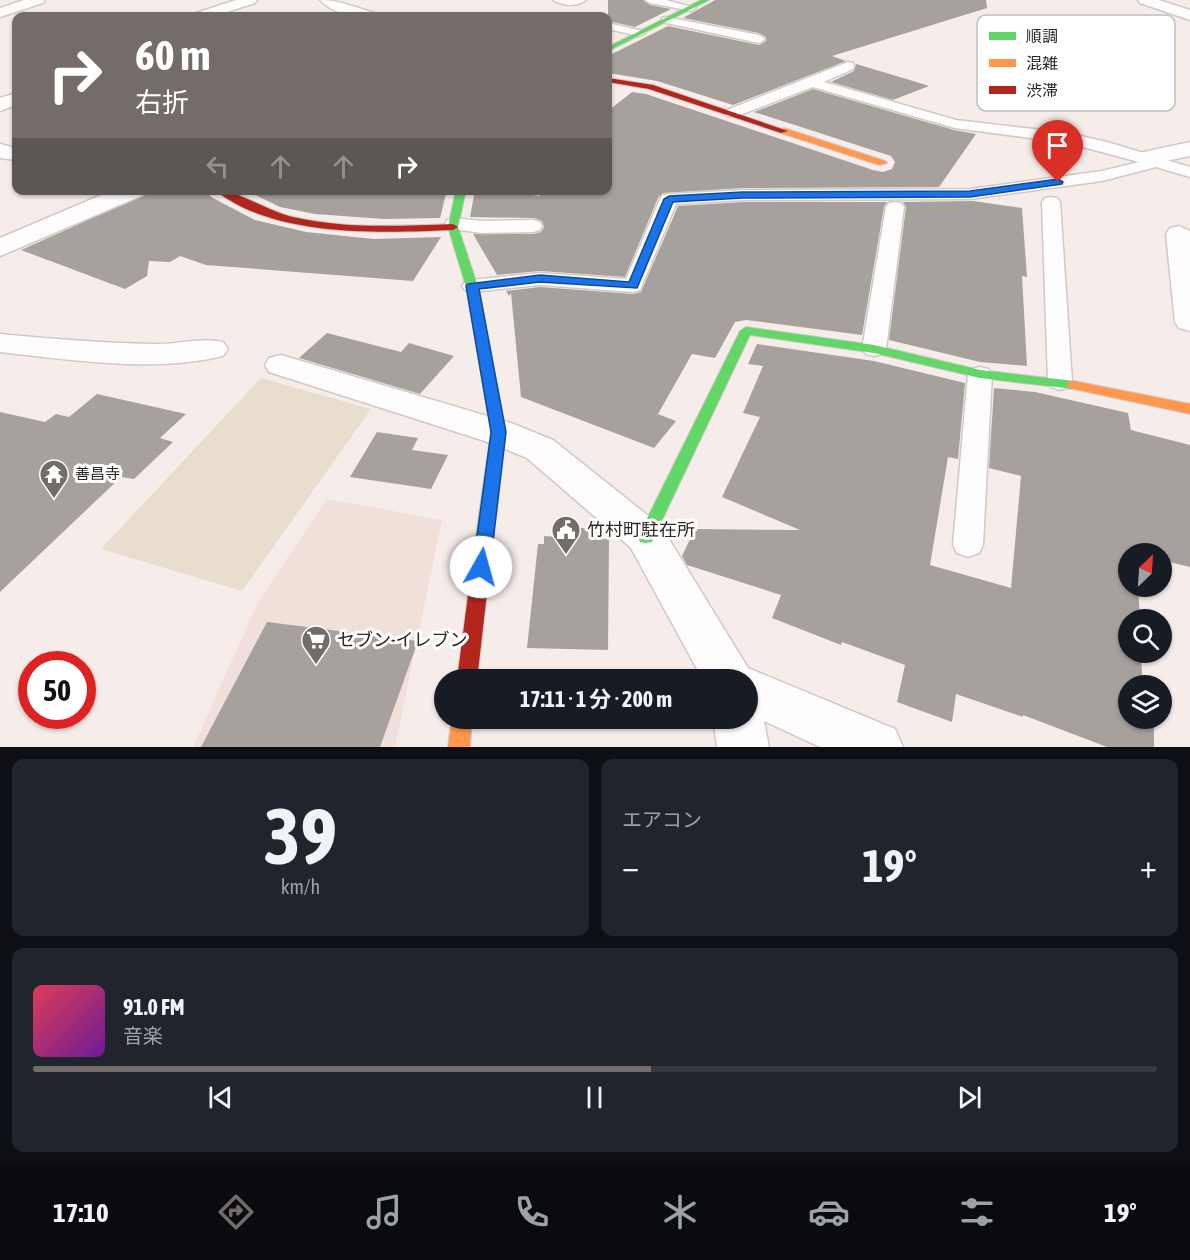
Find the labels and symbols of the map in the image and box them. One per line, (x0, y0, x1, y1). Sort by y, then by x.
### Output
legend (977, 15, 1175, 111)
text: 順調 (1026, 27, 1058, 45)
text: 混雑 (1026, 54, 1058, 72)
text: 渋滞 (1026, 81, 1058, 99)
pin (1032, 120, 1083, 182)
temple icon: 善昌寺 (38, 458, 70, 500)
place label: 善昌寺 (75, 465, 120, 482)
public building icon: 竹村町駐在所 (550, 514, 582, 556)
place label: 竹村町駐在所 (587, 519, 695, 540)
position arrow (449, 535, 513, 599)
north arrow (1118, 543, 1172, 597)
supermarket icon: セブン-イレブン (300, 624, 332, 666)
place label: セブン-イレブン (337, 629, 468, 650)
speed limit sign: 50 (18, 651, 96, 729)

